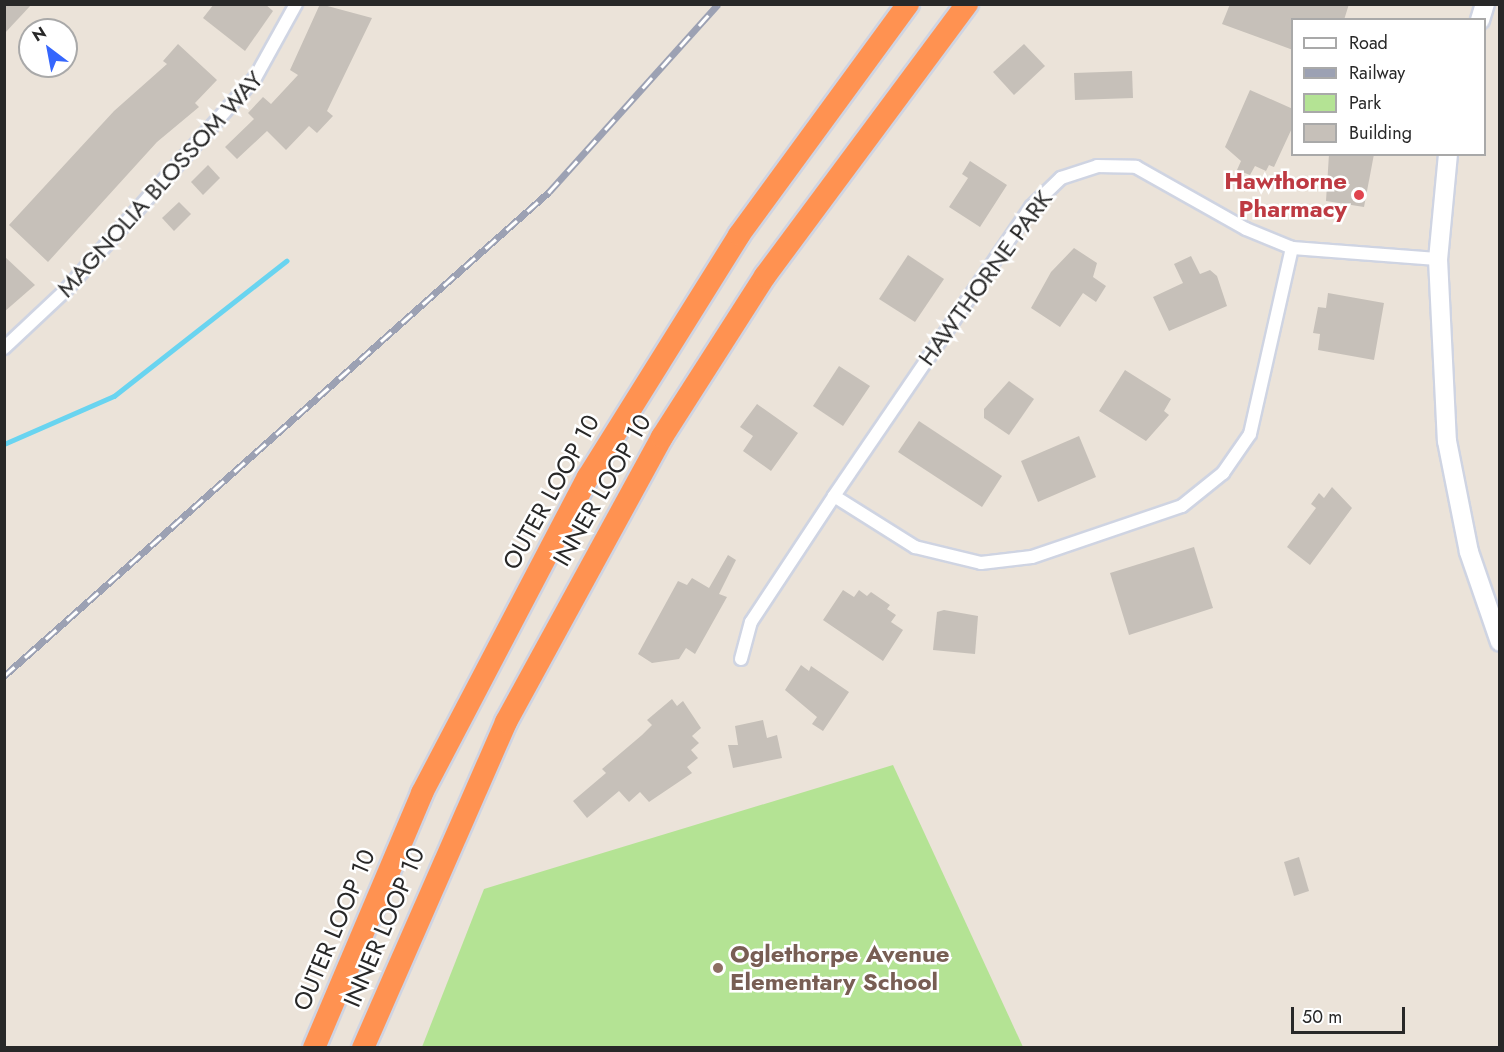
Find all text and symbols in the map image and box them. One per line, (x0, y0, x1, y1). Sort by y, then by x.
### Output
north arrow (18, 18, 78, 78)
legend (1291, 18, 1486, 156)
text: N (28, 21, 51, 47)
text: Road (1349, 30, 1388, 56)
text: Railway (1349, 60, 1405, 86)
street label: MAGNOLIA BLOSSOM WAY (51, 65, 269, 303)
text: Park (1349, 90, 1381, 116)
text: Building (1349, 120, 1412, 146)
place label: Hawthorne Pharmacy (1224, 167, 1347, 223)
street label: HAWTHORNE PARK (912, 185, 1058, 371)
marker: Hawthorne Pharmacy (1352, 188, 1366, 202)
street label: INNER LOOP 10 (547, 409, 657, 571)
street label: OUTER LOOP 10 (497, 410, 605, 574)
street label: INNER LOOP 10 (337, 843, 431, 1011)
street label: OUTER LOOP 10 (287, 845, 381, 1015)
place label: Oglethorpe Avenue Elementary School (730, 940, 949, 996)
marker: Oglethorpe Avenue Elementary School (711, 961, 725, 975)
scale bar (1294, 995, 1408, 1033)
text: 50 m (1302, 1004, 1342, 1030)

